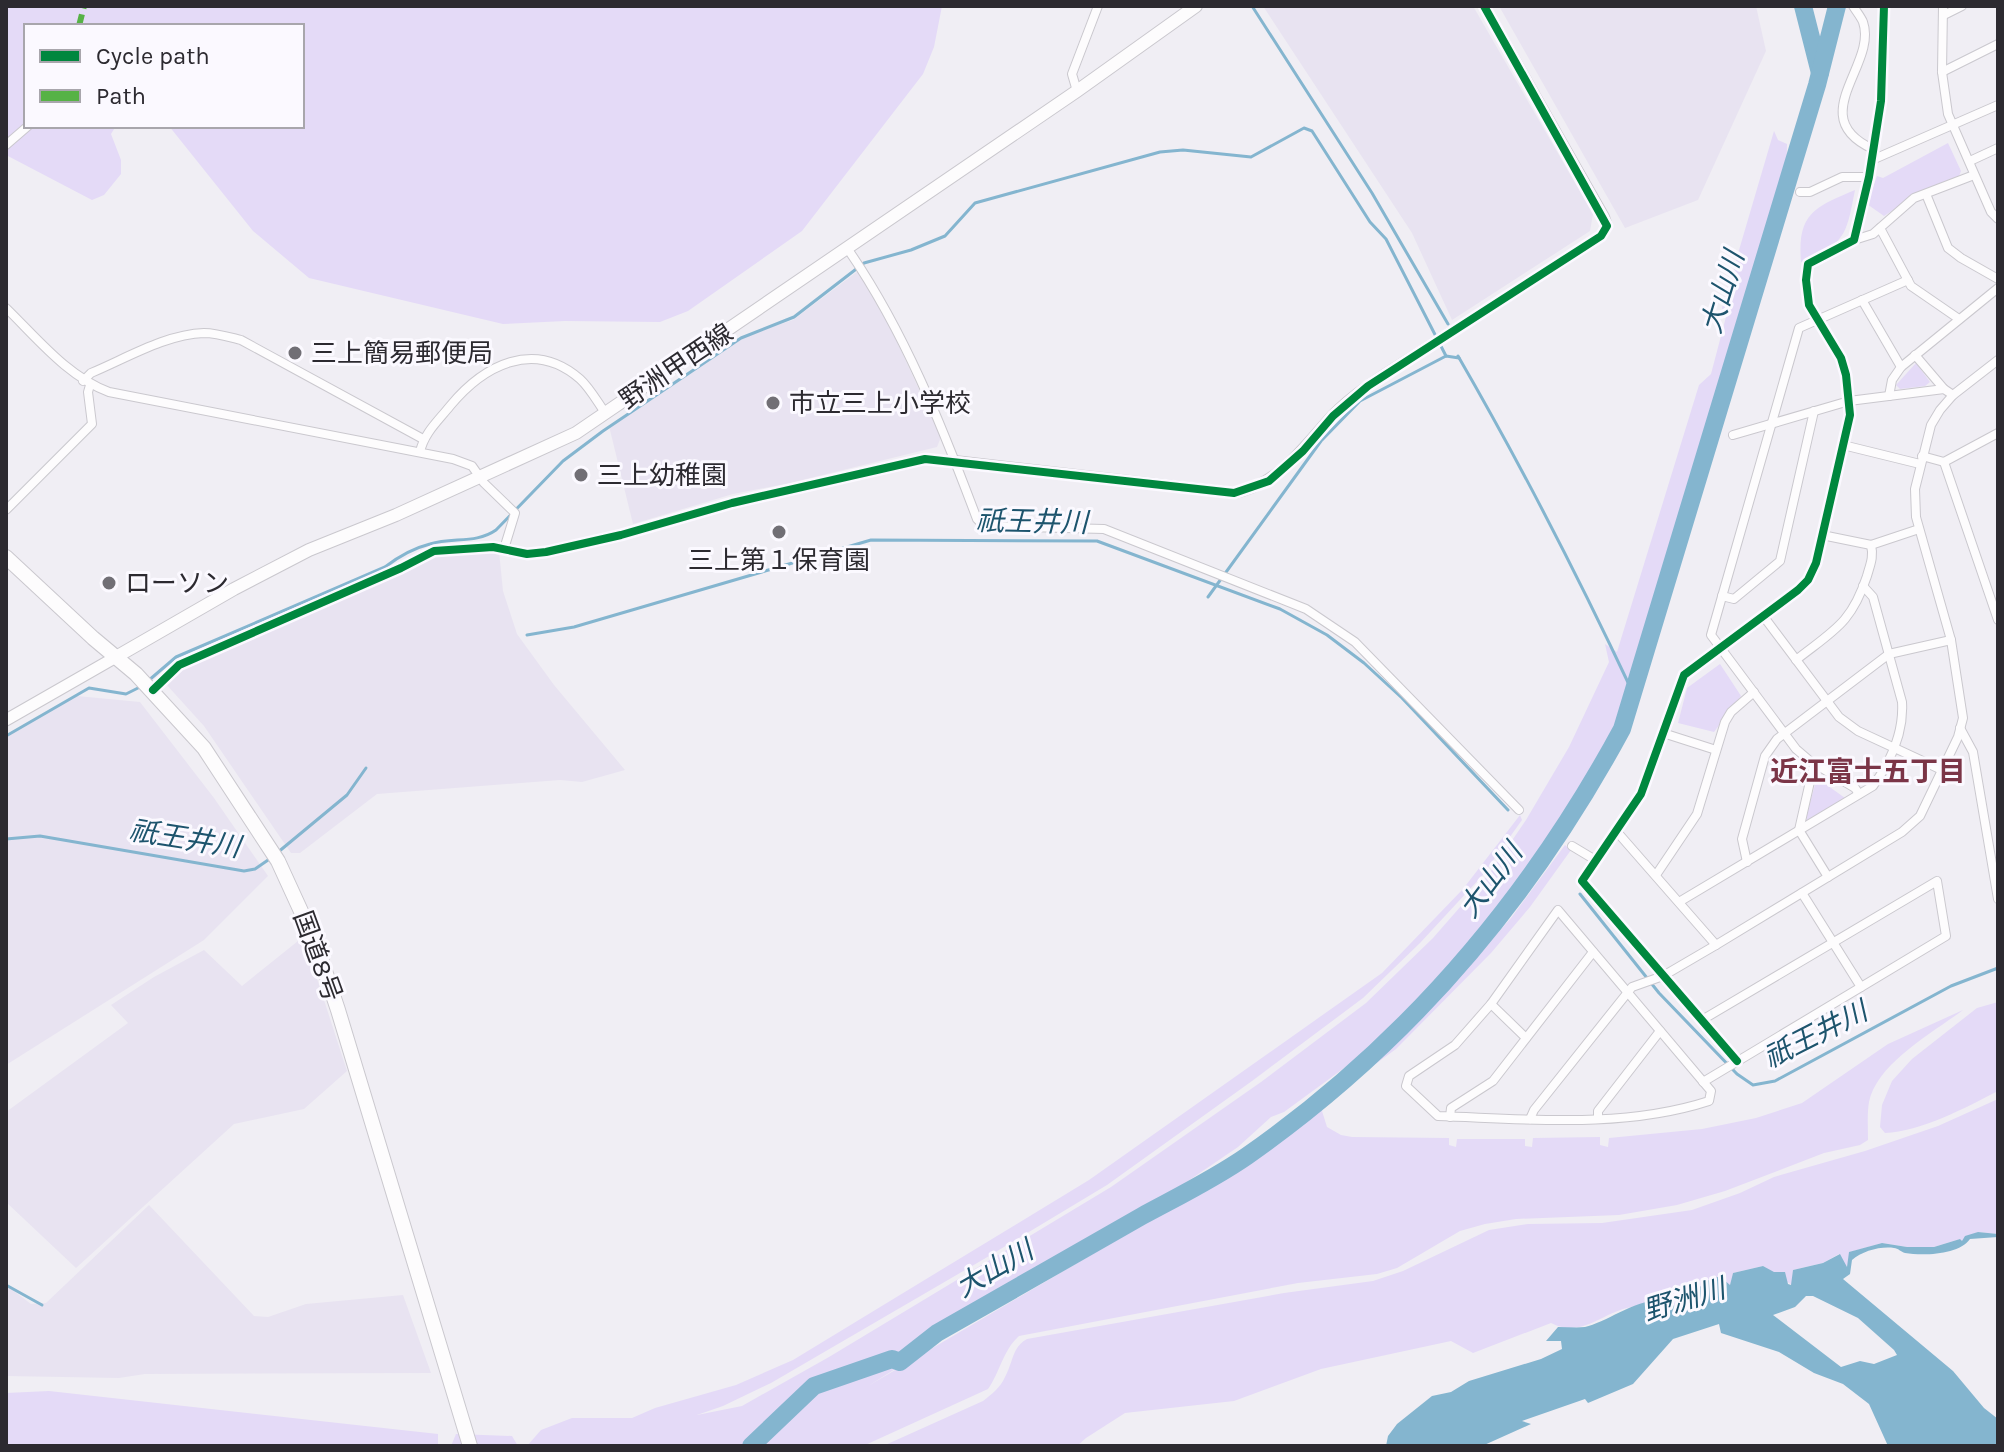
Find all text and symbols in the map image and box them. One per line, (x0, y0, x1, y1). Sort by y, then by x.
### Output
legend (24, 24, 304, 128)
text: Cycle path (96, 42, 210, 70)
text: Path (96, 82, 146, 110)
water label: 大山川 (1694, 244, 1751, 337)
street label: 野洲甲西線 (614, 317, 739, 416)
place label: 三上簡易郵便局 (311, 338, 493, 369)
marker: 三上簡易郵便局 (286, 344, 304, 362)
place label: 市立三上小学校 (789, 388, 971, 419)
marker: 市立三上小学校 (764, 394, 782, 412)
place label: 三上幼稚園 (597, 460, 727, 491)
marker: 三上幼稚園 (572, 466, 590, 484)
water label: 祇王井川 (976, 504, 1091, 539)
marker: 三上第１保育園 (770, 523, 788, 541)
place label: 三上第１保育園 (688, 545, 870, 576)
place label: ローソン (125, 568, 229, 599)
marker: ローソン (100, 574, 118, 592)
district label: 近江富士五丁目 (1770, 755, 1966, 788)
water label: 祇王井川 (127, 813, 246, 864)
water label: 大山川 (1452, 834, 1531, 924)
street label: 国道8号 (287, 907, 348, 1006)
water label: 祇王井川 (1758, 993, 1875, 1075)
water label: 大山川 (950, 1232, 1041, 1304)
water label: 野洲川 (1639, 1271, 1732, 1328)

